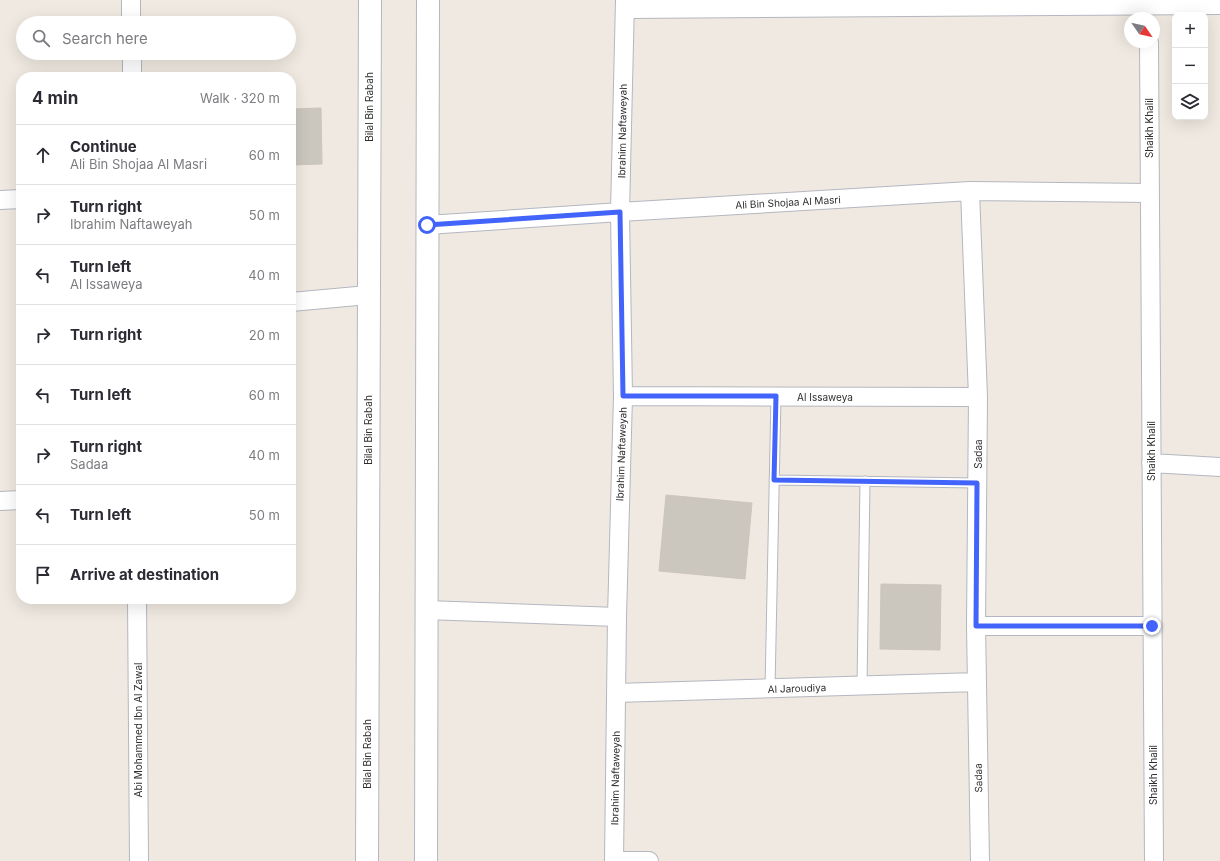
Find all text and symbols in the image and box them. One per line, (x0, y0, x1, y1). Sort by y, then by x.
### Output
north arrow (1124, 12, 1160, 48)
map controls (1172, 12, 1208, 120)
button: + (1172, 12, 1208, 48)
search box (16, 16, 296, 60)
icon: search (30, 27, 52, 49)
text: Search here (62, 29, 148, 48)
button: − (1172, 48, 1208, 84)
street label: Bilal Bin Rabah (363, 72, 375, 142)
street label: Ibrahim Naftaweyah (615, 84, 629, 178)
button: layers (1172, 84, 1208, 120)
text: 4 min (32, 88, 78, 108)
text: Walk · 320 m (200, 90, 280, 106)
street label: Shaikh Khalil (1143, 98, 1155, 158)
text: Continue (70, 137, 137, 156)
icon: ahead (32, 144, 54, 166)
text: 60 m (249, 147, 280, 163)
text: Ali Bin Shojaa Al Masri (70, 156, 207, 172)
street label: Ali Bin Shojaa Al Masri (735, 193, 841, 211)
text: Turn right (70, 197, 142, 216)
icon: right (32, 204, 54, 226)
text: 50 m (249, 207, 280, 223)
text: Ibrahim Naftaweyah (70, 216, 193, 232)
route start (418, 216, 436, 234)
text: Turn left (70, 257, 131, 276)
icon: left (32, 264, 54, 286)
text: 40 m (248, 267, 280, 283)
text: Al Issaweya (70, 276, 143, 292)
icon: right (32, 324, 54, 346)
text: Turn right (70, 325, 142, 344)
text: 20 m (249, 327, 280, 343)
icon: left (32, 384, 54, 406)
text: Turn left (70, 385, 131, 404)
text: 60 m (249, 387, 280, 403)
street label: Al Issaweya (797, 391, 853, 403)
street label: Bilal Bin Rabah (362, 395, 374, 465)
street label: Ibrahim Naftaweyah (613, 407, 629, 501)
street label: Shaikh Khalil (1145, 421, 1157, 481)
text: Turn right (70, 437, 142, 456)
street label: Sadaa (972, 439, 984, 469)
icon: right (32, 444, 54, 466)
text: 40 m (248, 447, 280, 463)
text: Sadaa (70, 456, 108, 472)
icon: left (32, 504, 54, 526)
text: Turn left (70, 505, 131, 524)
text: 50 m (249, 507, 280, 523)
icon: arrive (32, 564, 54, 586)
text: Arrive at destination (70, 565, 219, 584)
route end (1143, 617, 1161, 635)
street label: Abi Mohammed Ibn Al Zawal (132, 663, 144, 797)
street label: Al Jaroudiya (767, 681, 827, 695)
street label: Bilal Bin Rabah (361, 719, 373, 789)
street label: Ibrahim Naftaweyah (608, 731, 622, 825)
street label: Shaikh Khalil (1147, 745, 1159, 805)
street label: Sadaa (972, 763, 984, 793)

